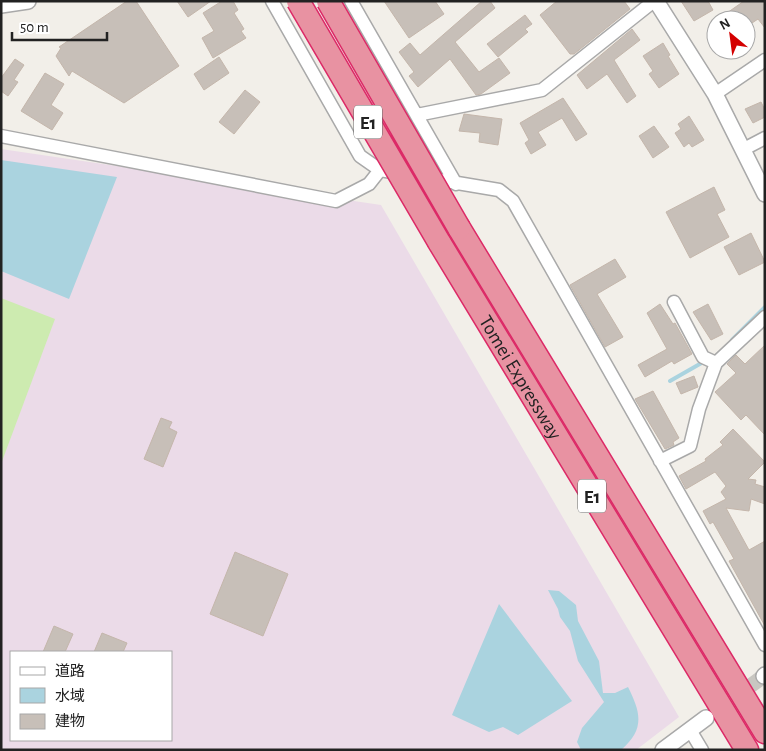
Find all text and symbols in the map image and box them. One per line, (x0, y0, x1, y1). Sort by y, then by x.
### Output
scale bar (12, 10, 108, 42)
north arrow (706, 10, 756, 60)
text: N (718, 16, 733, 33)
text: 50 m (20, 20, 49, 35)
road number: E1 (354, 105, 382, 138)
street label: Tomei Expressway (475, 312, 565, 443)
road number: E1 (578, 480, 606, 512)
legend (10, 651, 172, 741)
text: 道路 (55, 663, 85, 679)
text: 水域 (55, 688, 85, 704)
text: 建物 (55, 713, 85, 729)

